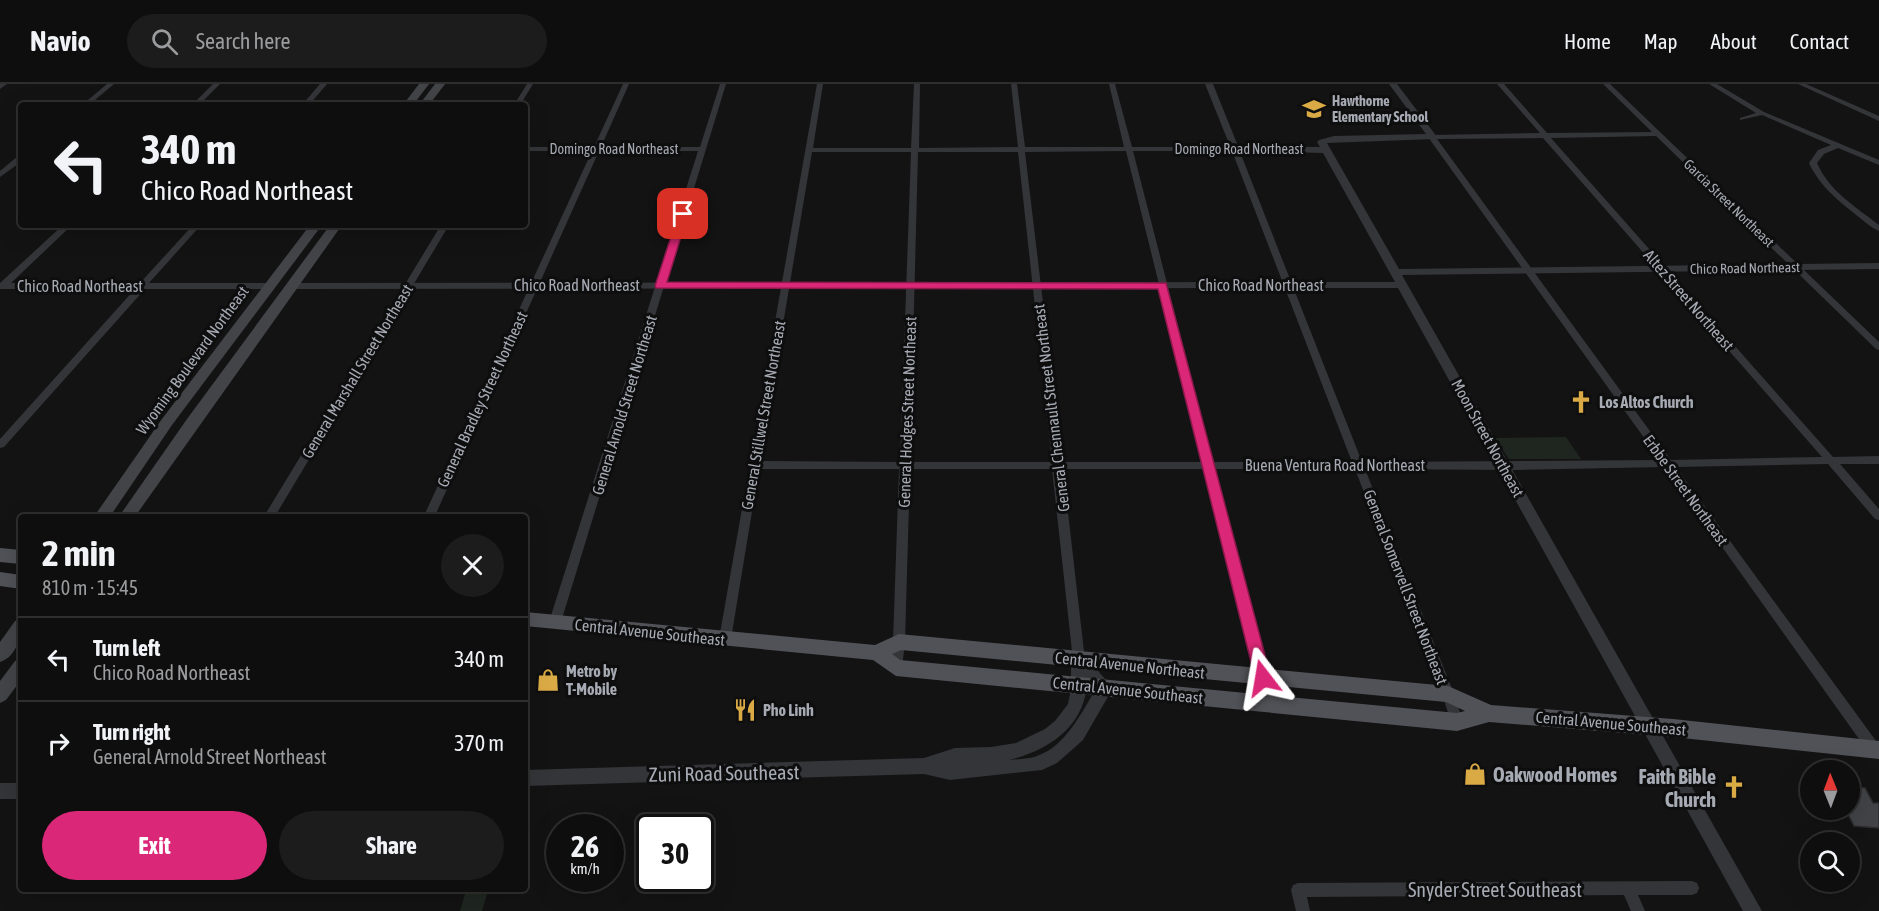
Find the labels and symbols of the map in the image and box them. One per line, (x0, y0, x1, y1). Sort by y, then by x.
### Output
place label: Hawthorne Elementary School (1332, 93, 1428, 125)
school or university icon: Hawthorne Elementary School (1301, 96, 1327, 122)
street label: Domingo Road Northeast (550, 141, 678, 157)
street label: Domingo Road Northeast (1175, 141, 1303, 157)
street label: Garcia Street Northeast (1681, 156, 1777, 250)
pin (657, 188, 708, 239)
street label: Altez Street Northeast (1640, 246, 1738, 354)
street label: Chico Road Northeast (1690, 259, 1800, 277)
street label: Chico Road Northeast (514, 276, 640, 294)
street label: Chico Road Northeast (1198, 276, 1324, 294)
street label: Chico Road Northeast (17, 277, 143, 295)
street label: General Marshall Street Northeast (298, 280, 416, 461)
street label: Wyoming Boulevard Northeast (132, 282, 253, 438)
street label: General Chennault Street Northeast (1029, 303, 1073, 513)
street label: General Bradley Street Northeast (433, 308, 532, 490)
street label: General Arnold Street Northeast (588, 313, 660, 497)
street label: General Hodges Street Northeast (895, 316, 920, 508)
street label: General Stillwel Street Northeast (738, 319, 789, 511)
street label: Moon Street Northeast (1448, 376, 1528, 500)
church icon: Los Altos Church (1568, 389, 1594, 415)
place label: Los Altos Church (1599, 393, 1694, 411)
street label: Erbbe Street Northeast (1640, 431, 1732, 549)
street label: Buena Ventura Road Northeast (1245, 456, 1426, 474)
street label: General Somervell Street Northeast (1360, 487, 1452, 687)
street label: Central Avenue Southeast (574, 615, 726, 649)
position arrow (1231, 646, 1295, 710)
street label: Central Avenue Northeast (1054, 648, 1206, 682)
place label: Metro by T-Mobile (566, 662, 617, 698)
shop icon: Metro by T-Mobile (535, 667, 561, 693)
street label: Central Avenue Southeast (1052, 673, 1204, 707)
restaurant icon: Pho Linh (732, 697, 758, 723)
place label: Pho Linh (763, 701, 814, 719)
street label: Central Avenue Southeast (1535, 707, 1687, 739)
street label: Zuni Road Southeast (648, 760, 800, 786)
north arrow (1800, 760, 1860, 820)
shop icon: Oakwood Homes (1462, 761, 1488, 787)
place label: Oakwood Homes (1493, 763, 1617, 786)
place label: Faith Bible Church (1639, 765, 1716, 811)
church icon: Faith Bible Church (1721, 774, 1747, 800)
speed limit sign: 30 (636, 814, 714, 892)
street label: Snyder Street Southeast (1408, 878, 1582, 901)

